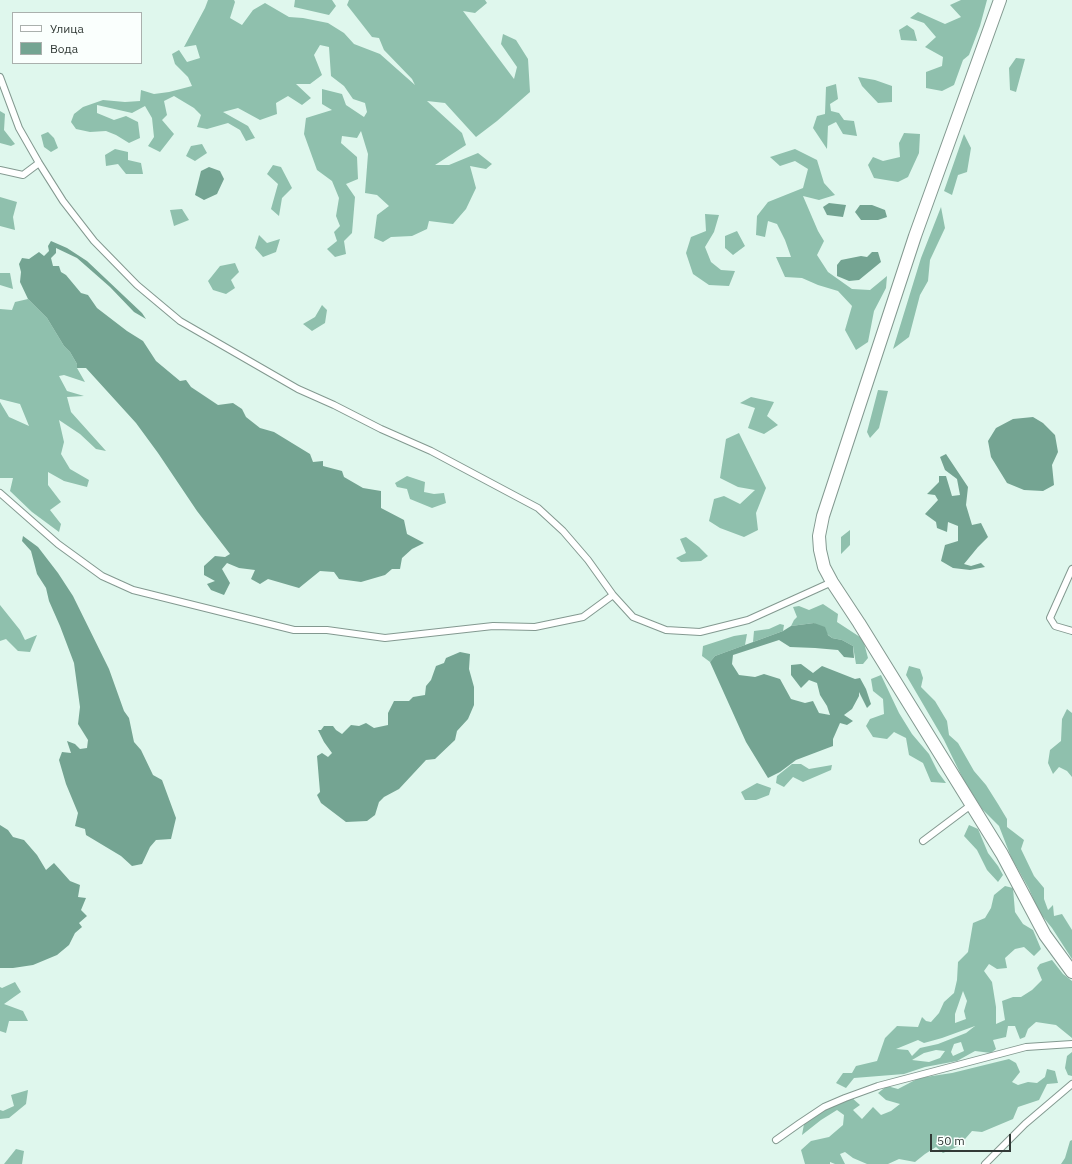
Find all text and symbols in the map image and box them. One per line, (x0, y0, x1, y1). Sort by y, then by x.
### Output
legend (12, 12, 142, 64)
text: Улица (50, 21, 84, 36)
text: Вода (50, 41, 78, 56)
scale bar (932, 1126, 1013, 1152)
text: 50 m (937, 1133, 965, 1148)

